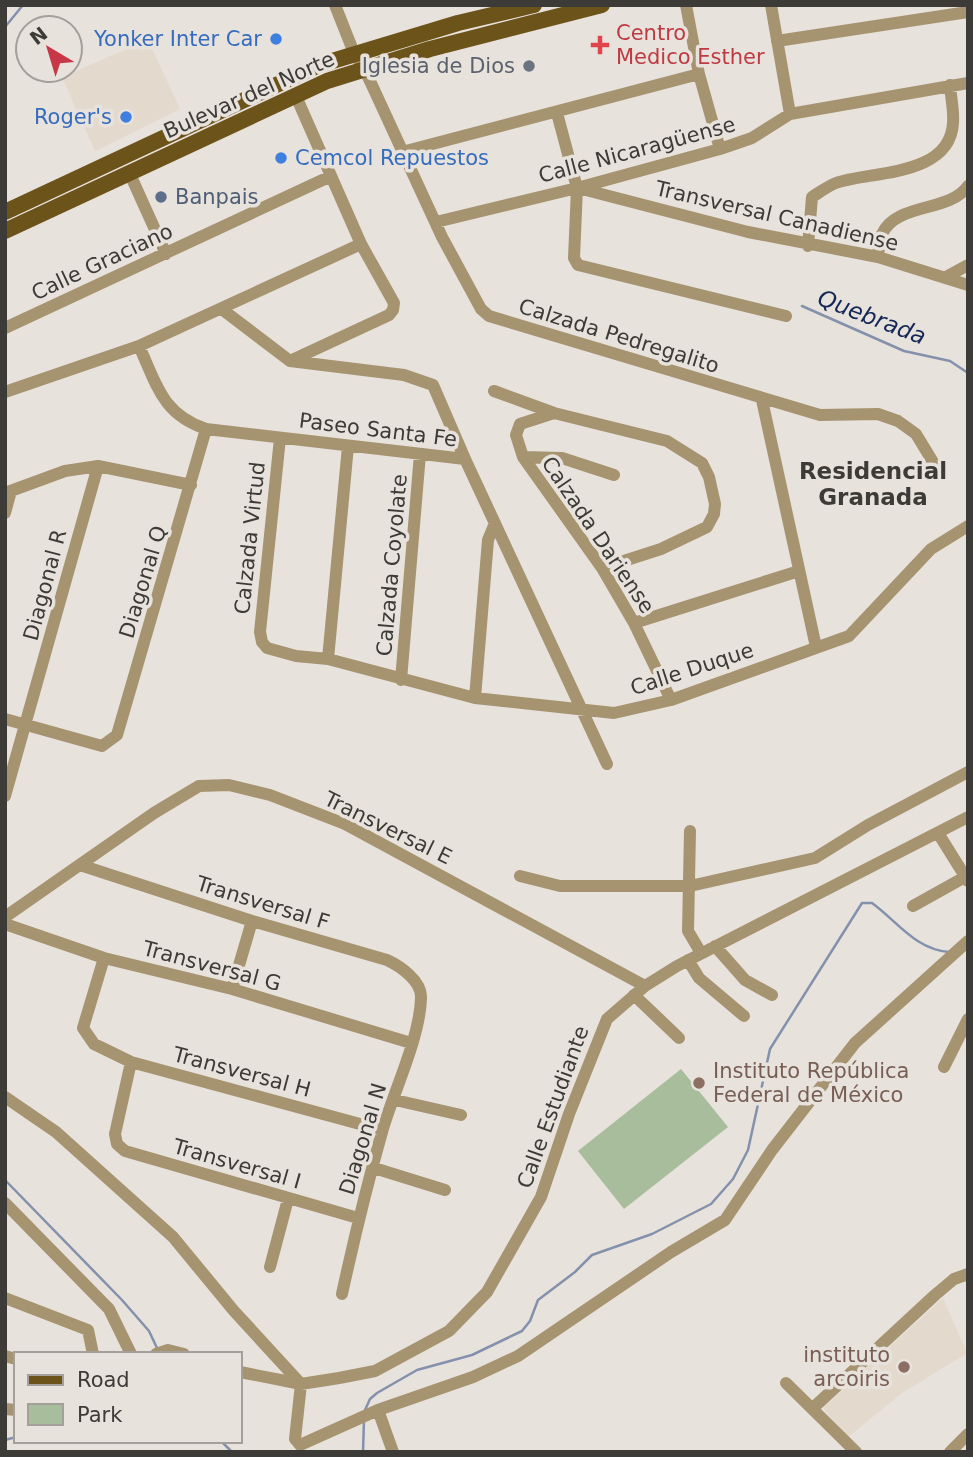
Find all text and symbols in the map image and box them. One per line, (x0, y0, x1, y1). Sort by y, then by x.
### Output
north arrow (14, 14, 84, 84)
place label: Centro Medico Esther (616, 21, 765, 69)
text: N (25, 22, 52, 49)
place label: Yonker Inter Car (93, 27, 262, 51)
marker: Yonker Inter Car (268, 31, 284, 47)
marker: Centro Medico Esther (590, 35, 610, 55)
street label: Bulevar del Norte (160, 47, 338, 143)
place label: Iglesia de Dios (362, 54, 515, 78)
marker: Iglesia de Dios (521, 58, 537, 74)
place label: Roger's (34, 105, 112, 129)
marker: Roger's (118, 109, 134, 125)
street label: Calle Nicaragüense (536, 112, 738, 188)
place label: Cemcol Repuestos (295, 146, 489, 170)
marker: Cemcol Repuestos (273, 150, 289, 166)
street label: Transversal Canadiense (652, 176, 901, 256)
place label: Banpais (175, 185, 259, 209)
marker: Banpais (153, 189, 169, 205)
street label: Calle Graciano (28, 219, 176, 305)
water label: Quebrada (814, 284, 930, 350)
street label: Calzada Pedregalito (516, 294, 722, 378)
street label: Paseo Santa Fe (298, 408, 458, 452)
street label: Calzada Dariense (537, 452, 659, 618)
district label: Residencial Granada (799, 458, 947, 510)
street label: Calzada Virtud (230, 460, 270, 616)
street label: Calzada Coyolate (372, 473, 412, 657)
street label: Diagonal Q (115, 523, 171, 641)
street label: Diagonal R (19, 527, 71, 643)
street label: Calle Duque (627, 638, 757, 700)
street label: Transversal E (319, 786, 456, 869)
street label: Transversal F (193, 871, 332, 935)
street label: Transversal G (139, 936, 284, 996)
street label: Calle Estudiante (512, 1023, 594, 1191)
street label: Transversal H (170, 1042, 313, 1102)
place label: Instituto República Federal de México (713, 1059, 909, 1107)
marker: Instituto República Federal de México (691, 1075, 707, 1091)
street label: Diagonal N (335, 1080, 391, 1198)
street label: Transversal I (169, 1134, 304, 1194)
place label: instituto arcoiris (803, 1343, 890, 1391)
legend (14, 1352, 242, 1443)
marker: instituto arcoiris (896, 1359, 912, 1375)
text: Road (77, 1368, 130, 1392)
text: Park (77, 1403, 123, 1427)

